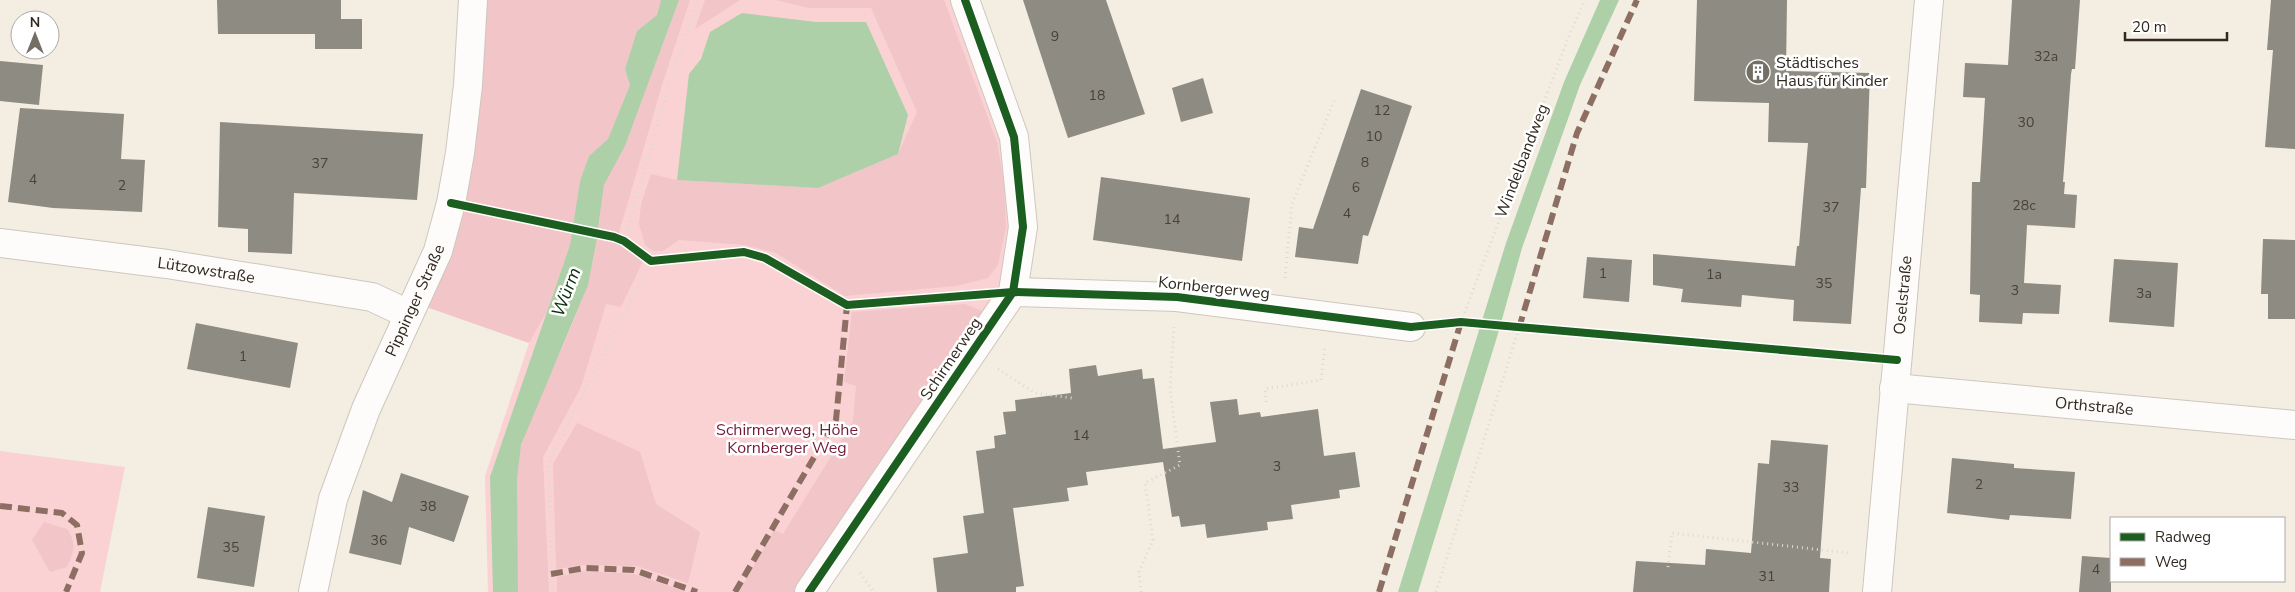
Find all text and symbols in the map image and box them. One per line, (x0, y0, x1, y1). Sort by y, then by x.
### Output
north arrow (10, 10, 60, 60)
scale bar (2125, 10, 2228, 42)
text: N (30, 13, 40, 32)
text: 20 m (2132, 17, 2167, 37)
house number: 9 (1051, 27, 1059, 46)
house number: 32a (2034, 47, 2058, 66)
place label: Städtisches Haus für Kinder (1776, 52, 1888, 92)
building icon: Städtisches Haus für Kinder (1745, 59, 1771, 85)
house number: 18 (1089, 86, 1105, 105)
house number: 12 (1374, 101, 1390, 120)
street label: Windelbandweg (1490, 101, 1554, 221)
house number: 30 (2018, 113, 2034, 132)
house number: 10 (1366, 127, 1382, 146)
house number: 8 (1361, 153, 1369, 172)
house number: 37 (312, 154, 328, 173)
house number: 4 (29, 170, 37, 189)
house number: 2 (118, 176, 126, 195)
house number: 6 (1352, 178, 1360, 197)
house number: 28c (2012, 196, 2036, 215)
house number: 37 (1823, 198, 1839, 217)
house number: 4 (1343, 204, 1351, 223)
house number: 14 (1164, 210, 1180, 229)
street label: Pippinger Straße (380, 242, 450, 360)
street label: Lützowstraße (156, 252, 256, 289)
street label: Oselstraße (1889, 255, 1917, 335)
water label: Würm (546, 264, 586, 320)
house number: 1 (1599, 264, 1607, 283)
house number: 1a (1706, 265, 1722, 284)
street label: Kornbergerweg (1157, 271, 1271, 305)
house number: 35 (1816, 274, 1832, 293)
house number: 3 (2011, 281, 2019, 300)
house number: 3a (2136, 284, 2152, 303)
street label: Schirmerweg (915, 313, 987, 405)
house number: 1 (239, 347, 247, 366)
street label: Orthstraße (2054, 392, 2134, 421)
park label: Schirmerweg, Höhe Kornberger Weg (716, 419, 858, 459)
house number: 14 (1073, 426, 1089, 445)
house number: 3 (1273, 457, 1281, 476)
house number: 2 (1975, 475, 1983, 494)
house number: 33 (1783, 478, 1799, 497)
house number: 38 (420, 497, 436, 516)
legend (2110, 517, 2285, 582)
text: Radweg (2155, 527, 2211, 547)
house number: 36 (371, 531, 387, 550)
house number: 35 (223, 538, 239, 557)
text: Weg (2155, 552, 2187, 572)
house number: 4 (2092, 560, 2100, 579)
house number: 31 (1759, 567, 1775, 586)

